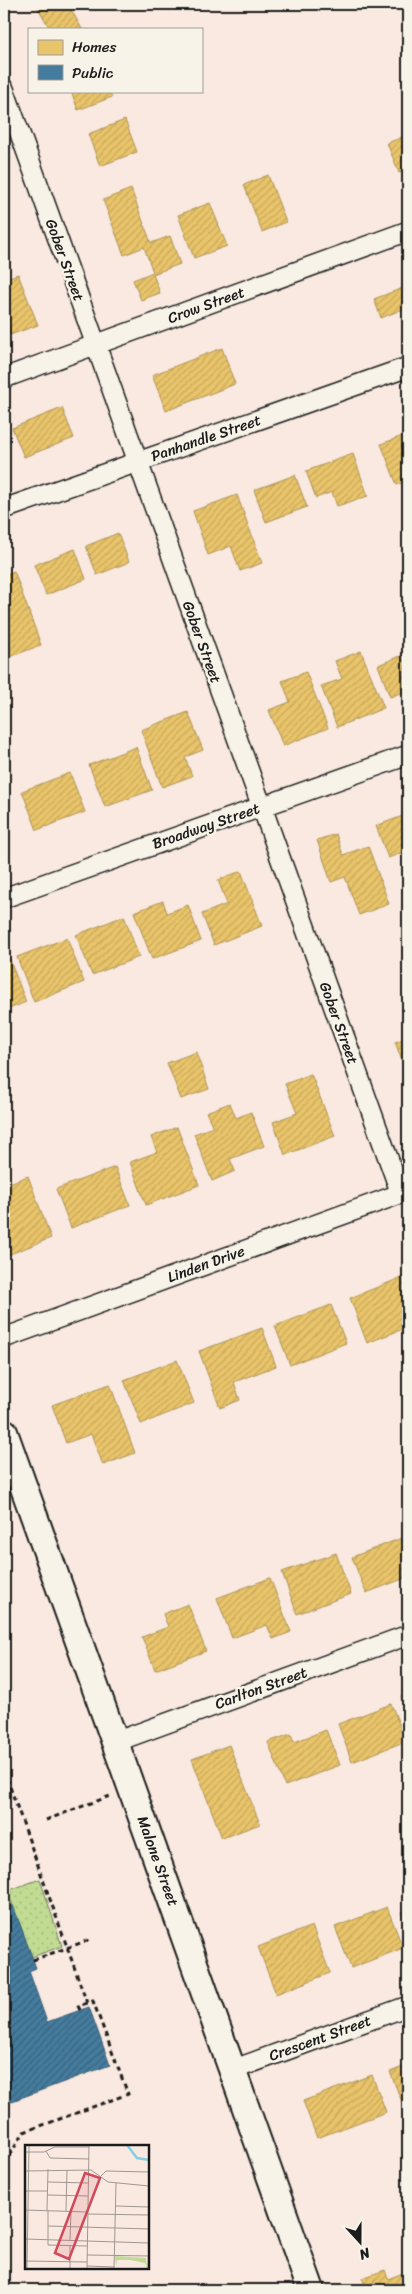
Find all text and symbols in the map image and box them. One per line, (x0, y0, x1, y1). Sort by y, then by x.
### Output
legend (28, 28, 202, 92)
text: Homes (72, 34, 116, 60)
text: Public (72, 60, 114, 86)
street label: Gober Street (38, 215, 92, 305)
street label: Crow Street (164, 279, 249, 331)
street label: Panhandle Street (147, 407, 265, 469)
street label: Gober Street (175, 597, 229, 687)
street label: Broadway Street (149, 795, 264, 857)
street label: Gober Street (312, 978, 366, 1068)
street label: Linden Drive (164, 1238, 249, 1290)
street label: Carlton Street (211, 1659, 311, 1717)
street label: Malone Street (130, 1812, 187, 1910)
street label: Crescent Street (265, 2007, 375, 2069)
inset map (25, 2145, 149, 2269)
north arrow (334, 2216, 384, 2266)
text: N (355, 2240, 374, 2267)

